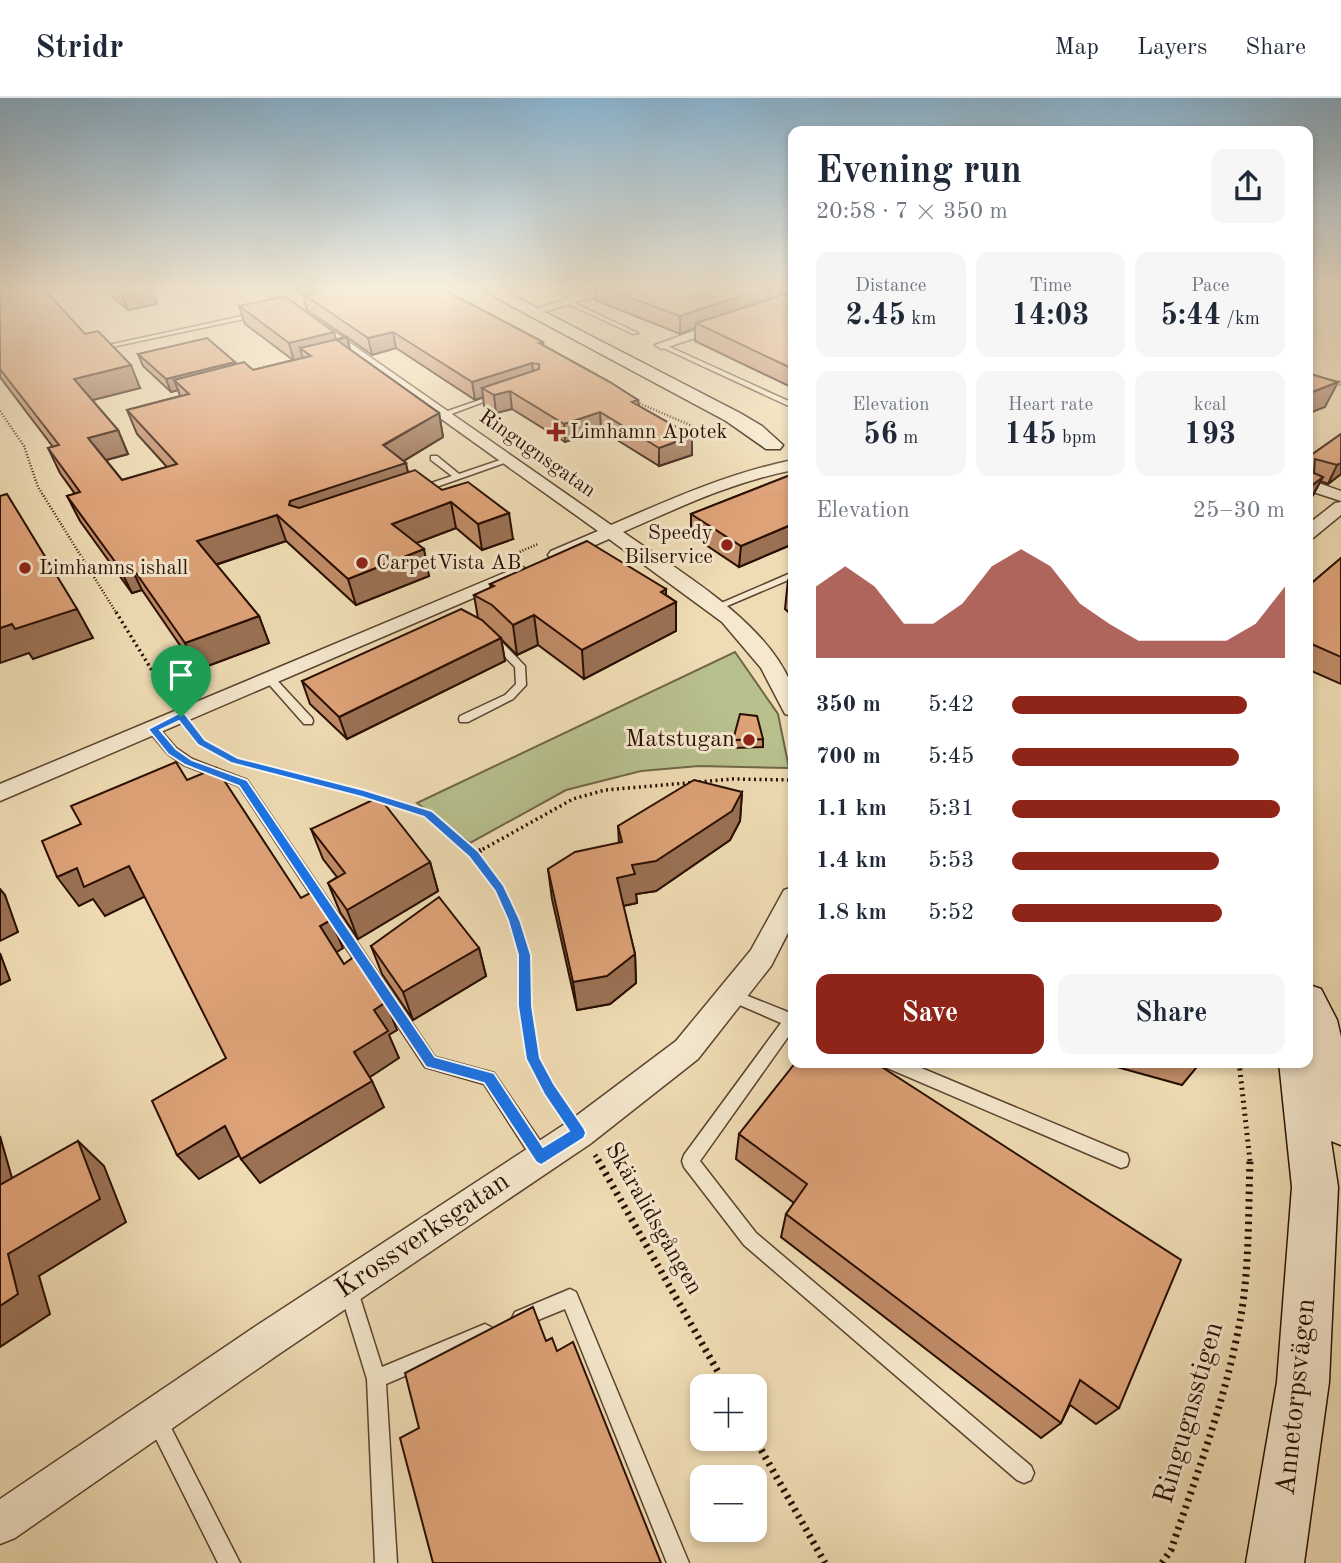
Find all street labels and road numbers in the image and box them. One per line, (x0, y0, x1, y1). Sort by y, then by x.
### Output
street label: Ringugnsgatan (475, 406, 599, 502)
street label: Skäralidsgången (600, 1139, 706, 1299)
street label: Krossverksgatan (331, 1168, 515, 1304)
street label: Annetorpsvägen (1273, 1297, 1321, 1497)
street label: Ringugnsstigen (1151, 1319, 1229, 1507)

